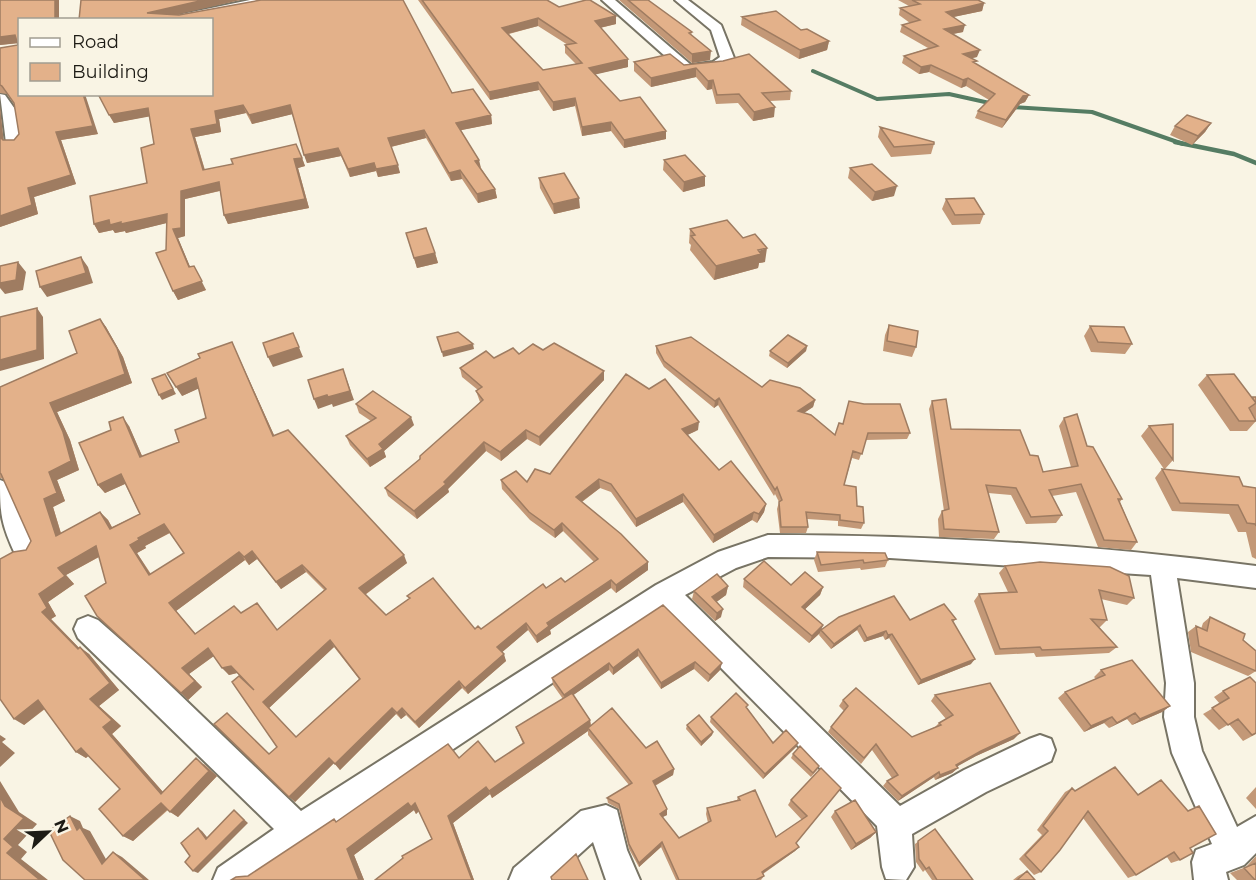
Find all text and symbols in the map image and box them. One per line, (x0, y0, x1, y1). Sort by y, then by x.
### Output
legend (18, 18, 213, 96)
text: Road (72, 31, 119, 53)
text: Building (72, 61, 149, 83)
north arrow (18, 802, 78, 862)
text: N (50, 817, 73, 836)

